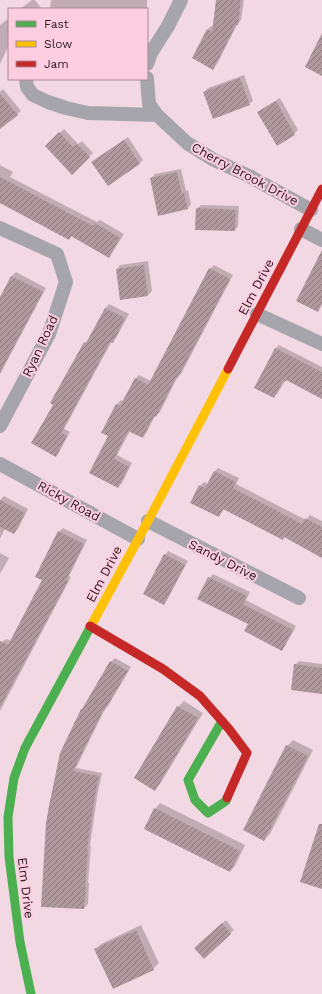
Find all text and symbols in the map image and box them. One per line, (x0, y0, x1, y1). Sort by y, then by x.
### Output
legend (8, 8, 148, 80)
text: Fast (44, 17, 69, 31)
text: Slow (44, 37, 72, 51)
text: Jam (44, 57, 69, 71)
street label: Cherry Brook Drive (189, 139, 301, 209)
street label: Elm Drive (235, 256, 277, 318)
street label: Ryan Road (19, 313, 61, 379)
street label: Ricky Road (35, 478, 103, 524)
street label: Sandy Drive (186, 536, 260, 584)
street label: Elm Drive (83, 543, 125, 605)
street label: Elm Drive (15, 857, 37, 919)

